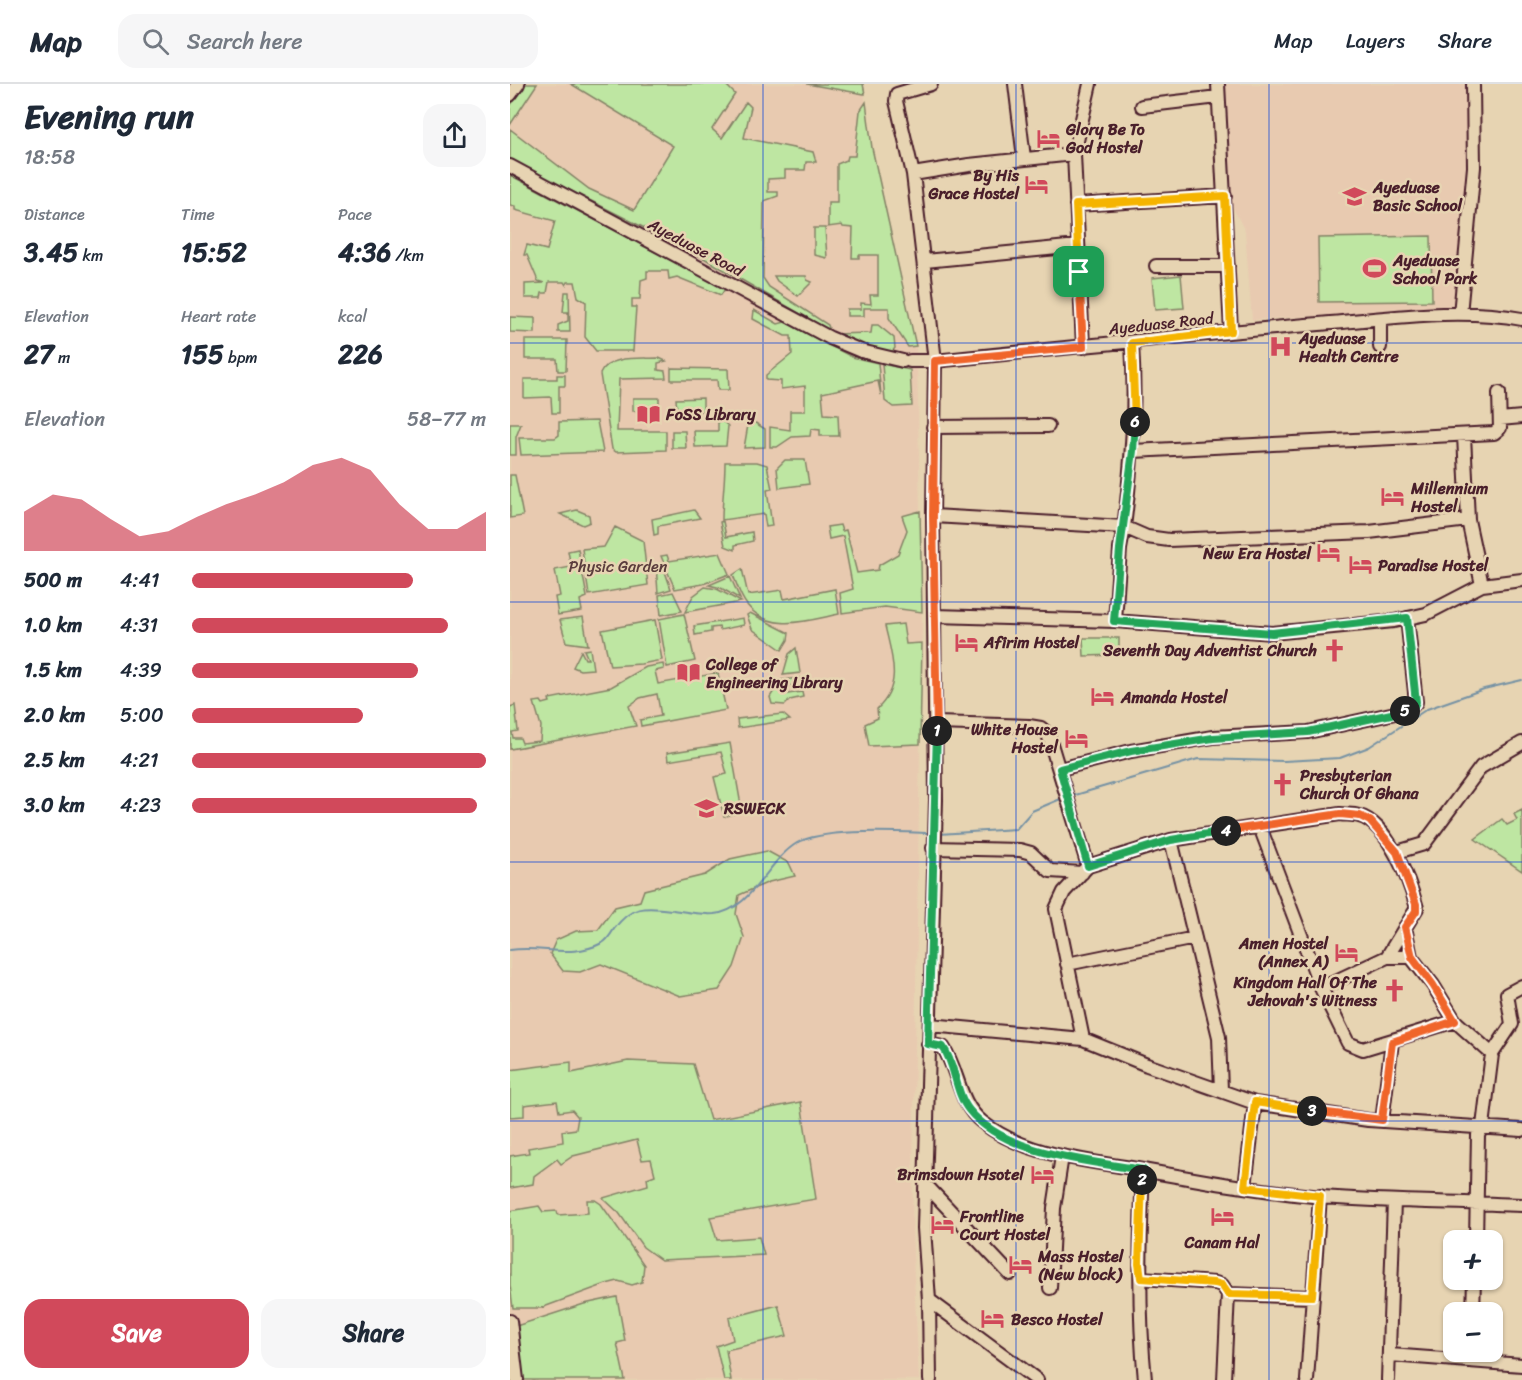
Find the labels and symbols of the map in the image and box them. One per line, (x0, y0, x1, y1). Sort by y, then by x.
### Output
place label: Glory Be To God Hostel (1065, 115, 1145, 162)
hotel icon: Glory Be To God Hostel (1035, 125, 1061, 151)
place label: By His Grace Hostel (927, 161, 1020, 208)
hotel icon: By His Grace Hostel (1024, 171, 1050, 197)
place label: Ayeduase Basic School (1372, 173, 1464, 220)
school or university icon: Ayeduase Basic School (1342, 183, 1368, 209)
street label: Ayeduase Road (642, 209, 750, 286)
pin (1053, 246, 1104, 297)
place label: Ayeduase School Park (1392, 246, 1478, 293)
sports icon: Ayeduase School Park (1362, 256, 1388, 282)
street label: Ayeduase Road (1106, 303, 1216, 344)
place label: Ayeduase Health Centre (1298, 324, 1400, 371)
hospital icon: Ayeduase Health Centre (1268, 334, 1294, 360)
place label: FoSS Library (665, 400, 756, 429)
library icon: FoSS Library (635, 401, 661, 427)
pin: 6 (1120, 407, 1150, 437)
place label: Millennium Hostel (1410, 474, 1488, 521)
hotel icon: Millennium Hostel (1380, 484, 1406, 510)
place label: New Era Hostel (1202, 539, 1312, 568)
hotel icon: New Era Hostel (1316, 540, 1342, 566)
place label: Paradise Hostel (1378, 551, 1490, 580)
park label: Physic Garden (569, 552, 668, 581)
hotel icon: Paradise Hostel (1347, 552, 1373, 578)
place label: Afirim Hostel (983, 628, 1080, 657)
hotel icon: Afirim Hostel (953, 629, 979, 655)
place label: Seventh Day Adventist Church (1102, 636, 1318, 665)
church icon: Seventh Day Adventist Church (1322, 637, 1348, 663)
place label: College of Engineering Library (705, 650, 843, 697)
library icon: College of Engineering Library (675, 660, 701, 686)
place label: Amanda Hostel (1120, 683, 1229, 712)
hotel icon: Amanda Hostel (1090, 684, 1116, 710)
pin: 5 (1390, 696, 1420, 726)
place label: White House Hostel (971, 715, 1059, 762)
pin: 1 (922, 716, 952, 746)
hotel icon: White House Hostel (1063, 725, 1089, 751)
place label: Presbyterian Church Of Ghana (1299, 761, 1420, 808)
church icon: Presbyterian Church Of Ghana (1269, 771, 1295, 797)
place label: RSWECK (723, 794, 786, 823)
school or university icon: RSWECK (693, 795, 719, 821)
pin: 4 (1211, 816, 1241, 846)
place label: Amen Hostel (Annex A) (1238, 929, 1329, 976)
hotel icon: Amen Hostel (Annex A) (1333, 939, 1359, 965)
place label: Kingdom Hall Of The Jehovah's Witness (1232, 968, 1378, 1015)
church icon: Kingdom Hall Of The Jehovah's Witness (1382, 978, 1408, 1004)
pin: 3 (1297, 1096, 1327, 1126)
place label: Brimsdown Hsotel (897, 1160, 1025, 1189)
hotel icon: Brimsdown Hsotel (1029, 1161, 1055, 1187)
pin: 2 (1127, 1165, 1157, 1195)
place label: Frontline Court Hostel (959, 1202, 1051, 1249)
hotel icon: Canam Hal (1209, 1204, 1235, 1230)
hotel icon: Frontline Court Hostel (929, 1212, 955, 1238)
place label: Canam Hal (1183, 1228, 1261, 1257)
place label: Mass Hostel (New block) (1037, 1242, 1125, 1289)
hotel icon: Mass Hostel (New block) (1007, 1252, 1033, 1278)
place label: Besco Hostel (1011, 1305, 1104, 1334)
hotel icon: Besco Hostel (980, 1306, 1006, 1332)

